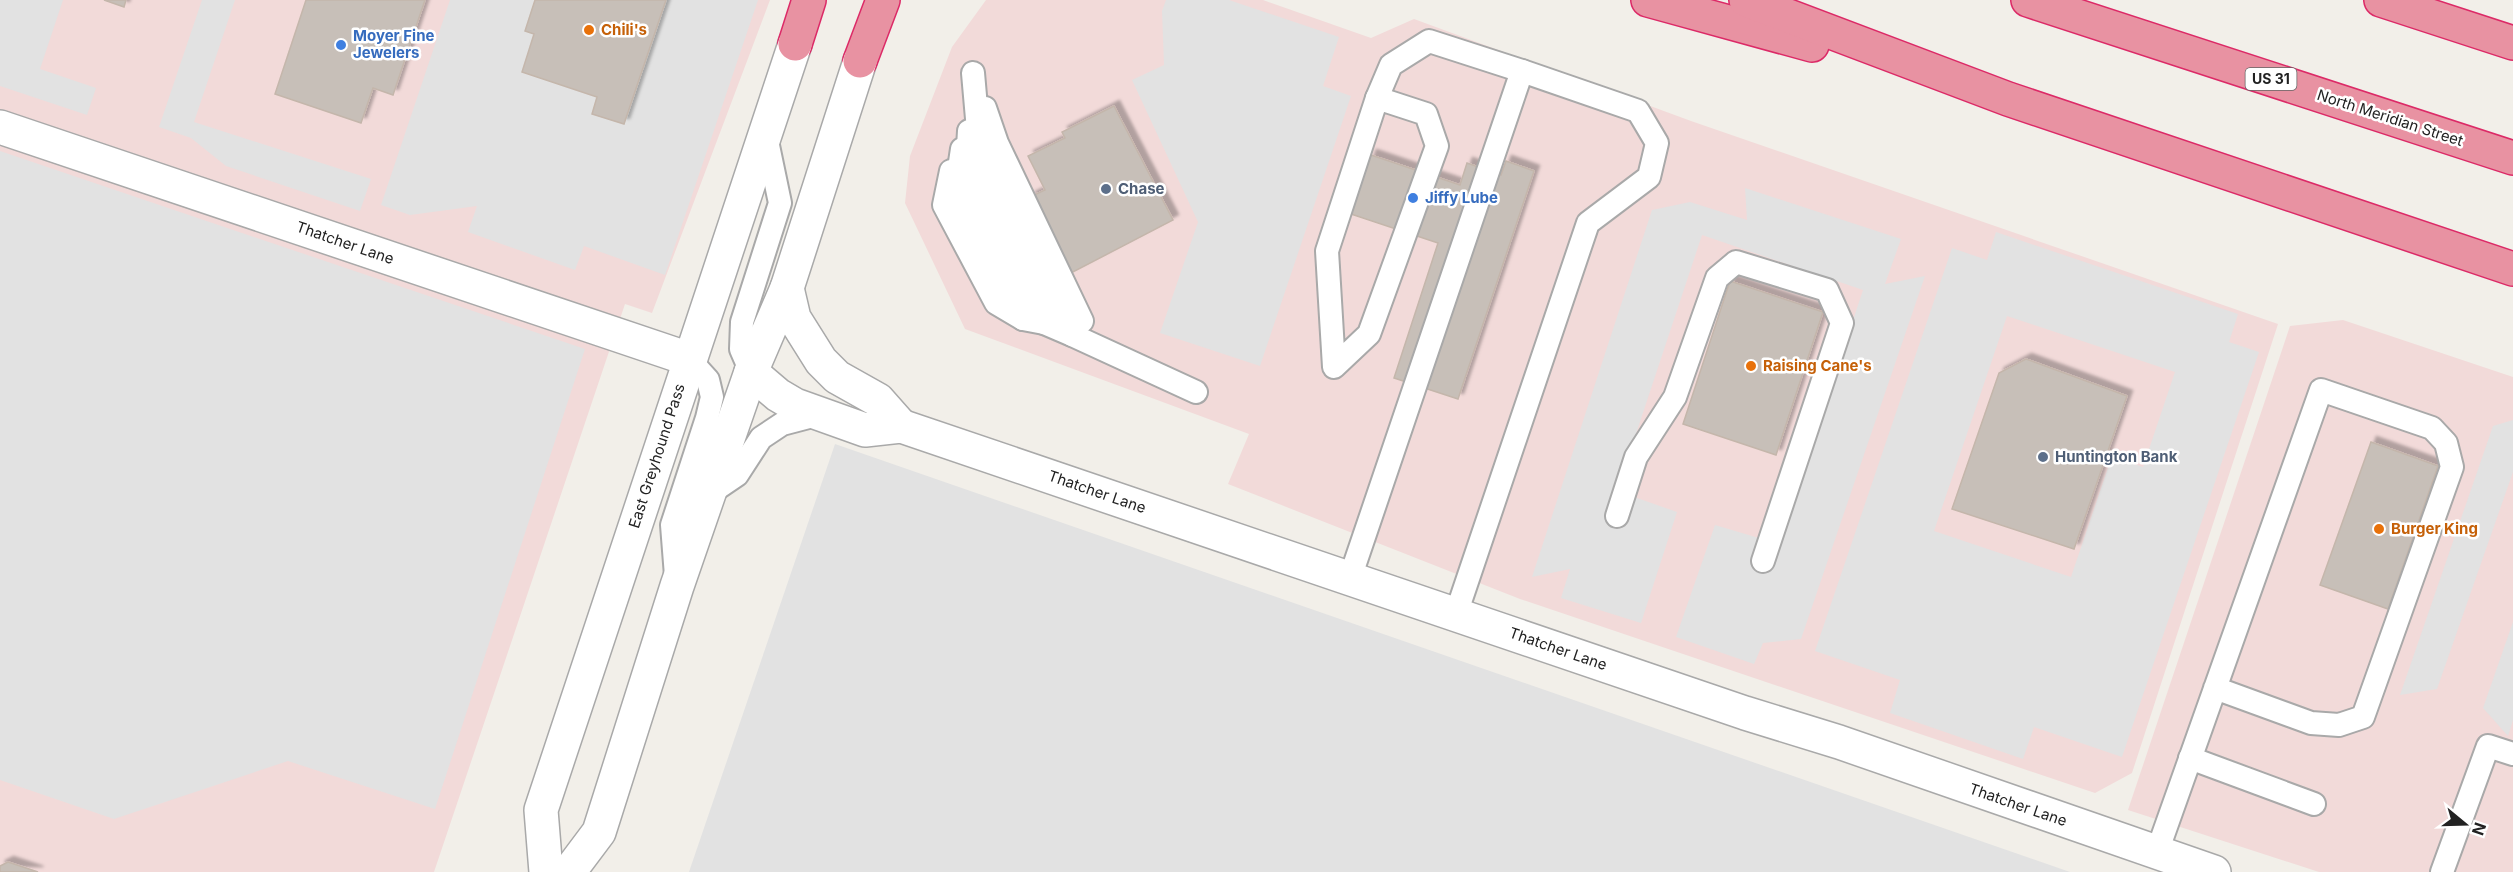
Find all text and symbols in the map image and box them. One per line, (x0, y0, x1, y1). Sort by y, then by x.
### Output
place label: Chili's (601, 20, 647, 39)
marker: Chili's (582, 23, 596, 37)
place label: Moyer Fine Jewelers (353, 26, 434, 62)
marker: Moyer Fine Jewelers (334, 38, 348, 52)
road number: US 31 (2246, 68, 2296, 90)
street label: North Meridian Street (2315, 85, 2466, 150)
place label: Chase (1118, 179, 1165, 198)
marker: Chase (1099, 182, 1113, 196)
place label: Jiffy Lube (1425, 188, 1498, 207)
marker: Jiffy Lube (1406, 191, 1420, 205)
street label: Thatcher Lane (294, 217, 397, 268)
place label: Raising Cane's (1763, 356, 1872, 375)
marker: Raising Cane's (1744, 359, 1758, 373)
street label: East Greyhound Pass (624, 381, 689, 531)
place label: Huntington Bank (2055, 447, 2178, 466)
marker: Huntington Bank (2036, 450, 2050, 464)
street label: Thatcher Lane (1046, 466, 1149, 517)
place label: Burger King (2391, 519, 2478, 538)
marker: Burger King (2372, 522, 2386, 536)
street label: Thatcher Lane (1507, 623, 1610, 674)
street label: Thatcher Lane (1967, 779, 2070, 830)
north arrow (2435, 794, 2495, 854)
text: N (2468, 820, 2491, 838)

